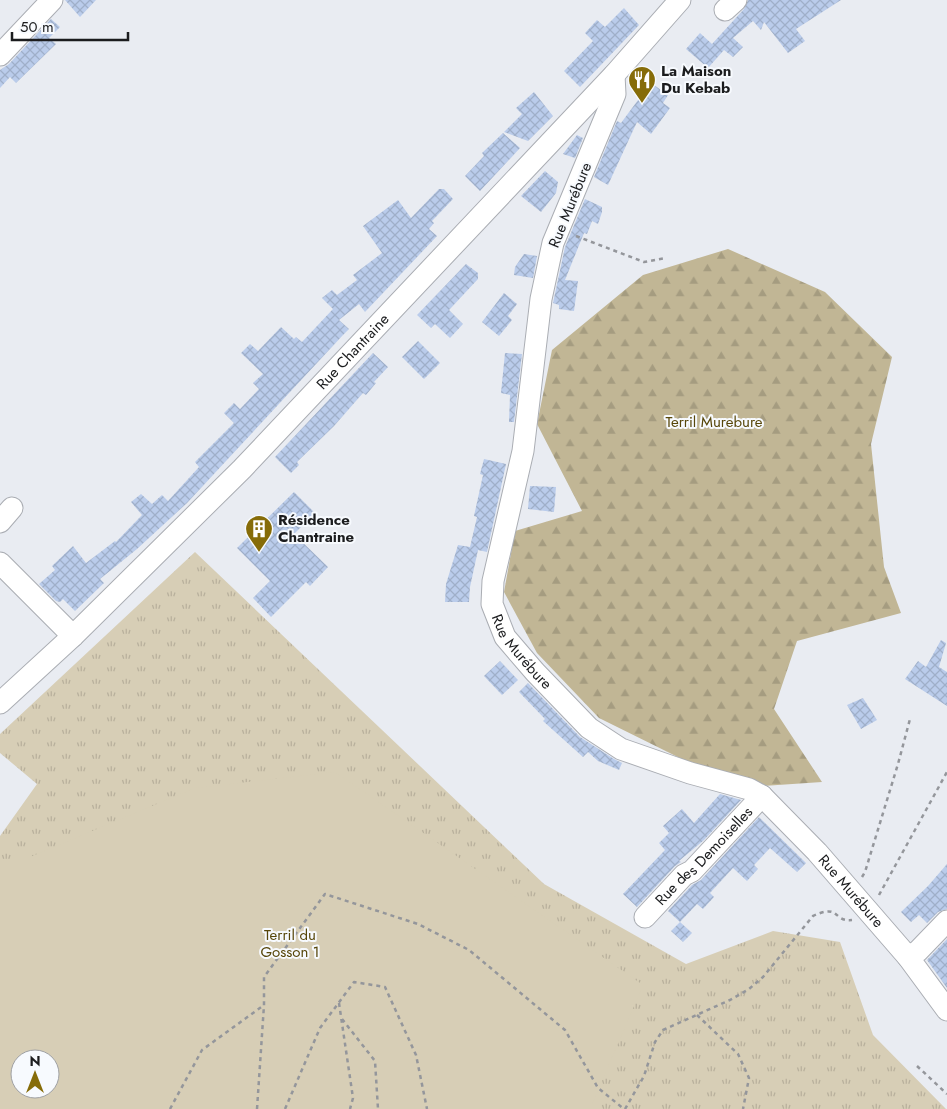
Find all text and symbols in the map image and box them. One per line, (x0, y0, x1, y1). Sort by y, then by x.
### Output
scale bar (12, 10, 129, 42)
text: 50 m (20, 16, 54, 38)
place label: La Maison Du Kebab (661, 60, 731, 99)
restaurant icon: La Maison Du Kebab (627, 65, 657, 104)
street label: Rue Murébure (543, 159, 597, 251)
street label: Rue Chantraine (311, 309, 394, 395)
park label: Terril Murebure (665, 411, 763, 433)
place label: Résidence Chantraine (278, 509, 355, 548)
building icon: Résidence Chantraine (244, 514, 274, 553)
street label: Rue Murébure (486, 611, 557, 695)
street label: Rue des Demoiselles (650, 802, 758, 910)
street label: Rue Murébure (813, 850, 889, 933)
park label: Terril du Gosson 1 (260, 924, 320, 963)
north arrow (10, 1049, 60, 1099)
text: N (29, 1051, 41, 1071)

